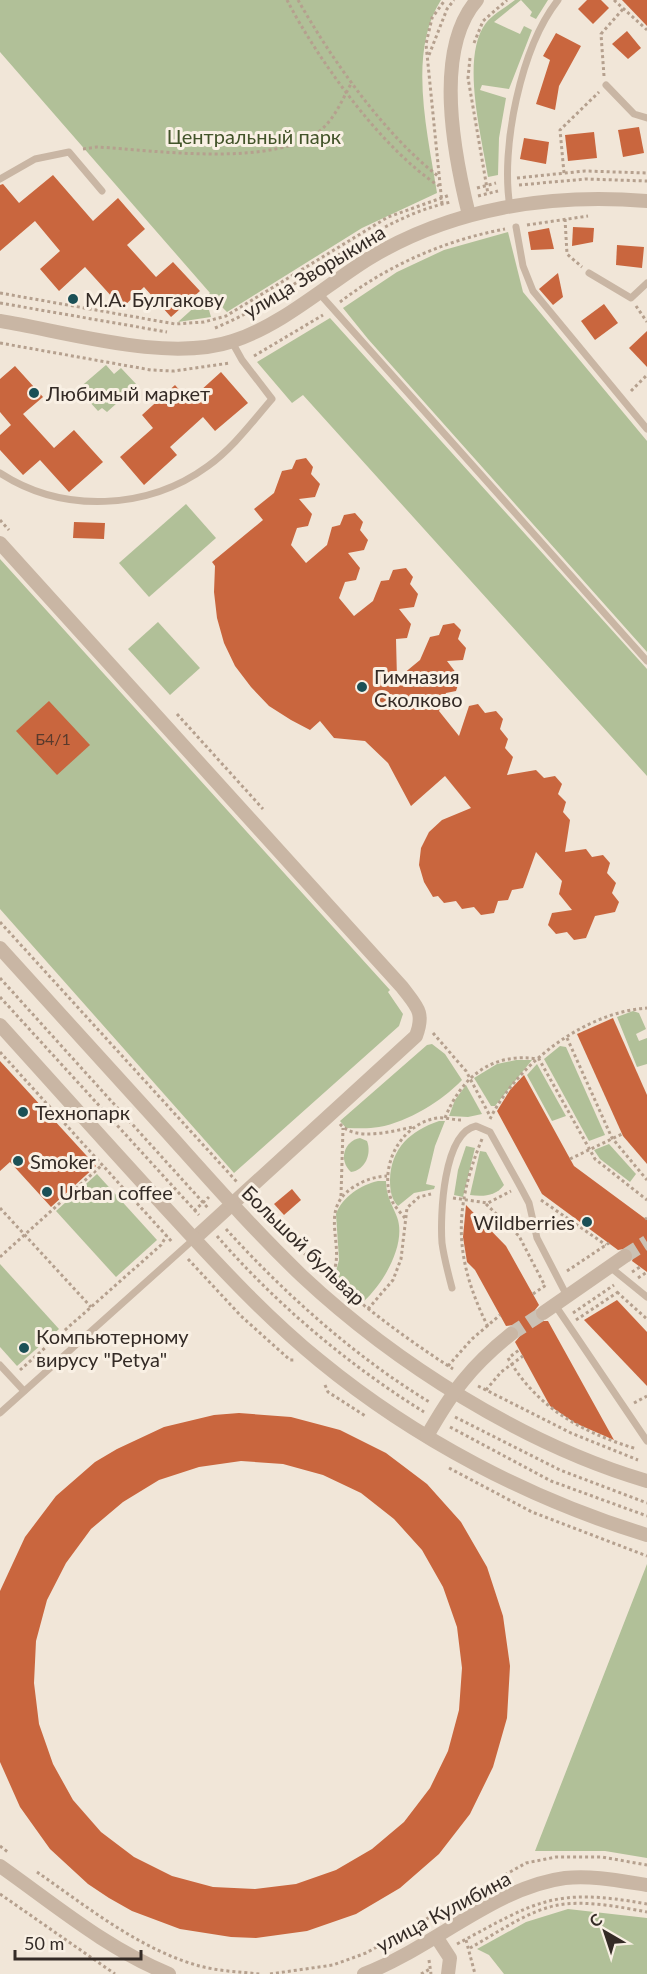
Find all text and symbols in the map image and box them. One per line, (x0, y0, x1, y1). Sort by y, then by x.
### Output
park label: Центральный парк (167, 124, 342, 148)
street label: улица Зворыкина (239, 219, 389, 323)
place label: М.А. Булгакову (85, 287, 225, 311)
marker: М.А. Булгакову (66, 292, 80, 306)
place label: Любимый маркет (45, 381, 210, 405)
marker: Любимый маркет (27, 386, 41, 400)
place label: Гимназия Сколково (374, 664, 463, 711)
marker: Гимназия Сколково (355, 680, 369, 694)
house number: Б4/1 (35, 729, 71, 748)
place label: Технопарк (35, 1100, 131, 1124)
marker: Технопарк (16, 1105, 30, 1119)
place label: Smoker (30, 1149, 97, 1173)
marker: Smoker (11, 1154, 25, 1168)
place label: Urban coffee (59, 1180, 173, 1204)
street label: Большой бульвар (237, 1180, 371, 1310)
marker: Urban coffee (40, 1185, 54, 1199)
place label: Wildberries (473, 1210, 575, 1234)
marker: Wildberries (580, 1215, 594, 1229)
place label: Компьютерному вирусу "Petya" (36, 1324, 189, 1371)
marker: Компьютерному вирусу "Petya" (17, 1341, 31, 1355)
street label: улица Кулибина (372, 1865, 514, 1957)
north arrow (575, 1902, 635, 1962)
text: С (585, 1909, 606, 1931)
scale bar (15, 1923, 141, 1961)
text: 50 m (24, 1932, 64, 1954)

